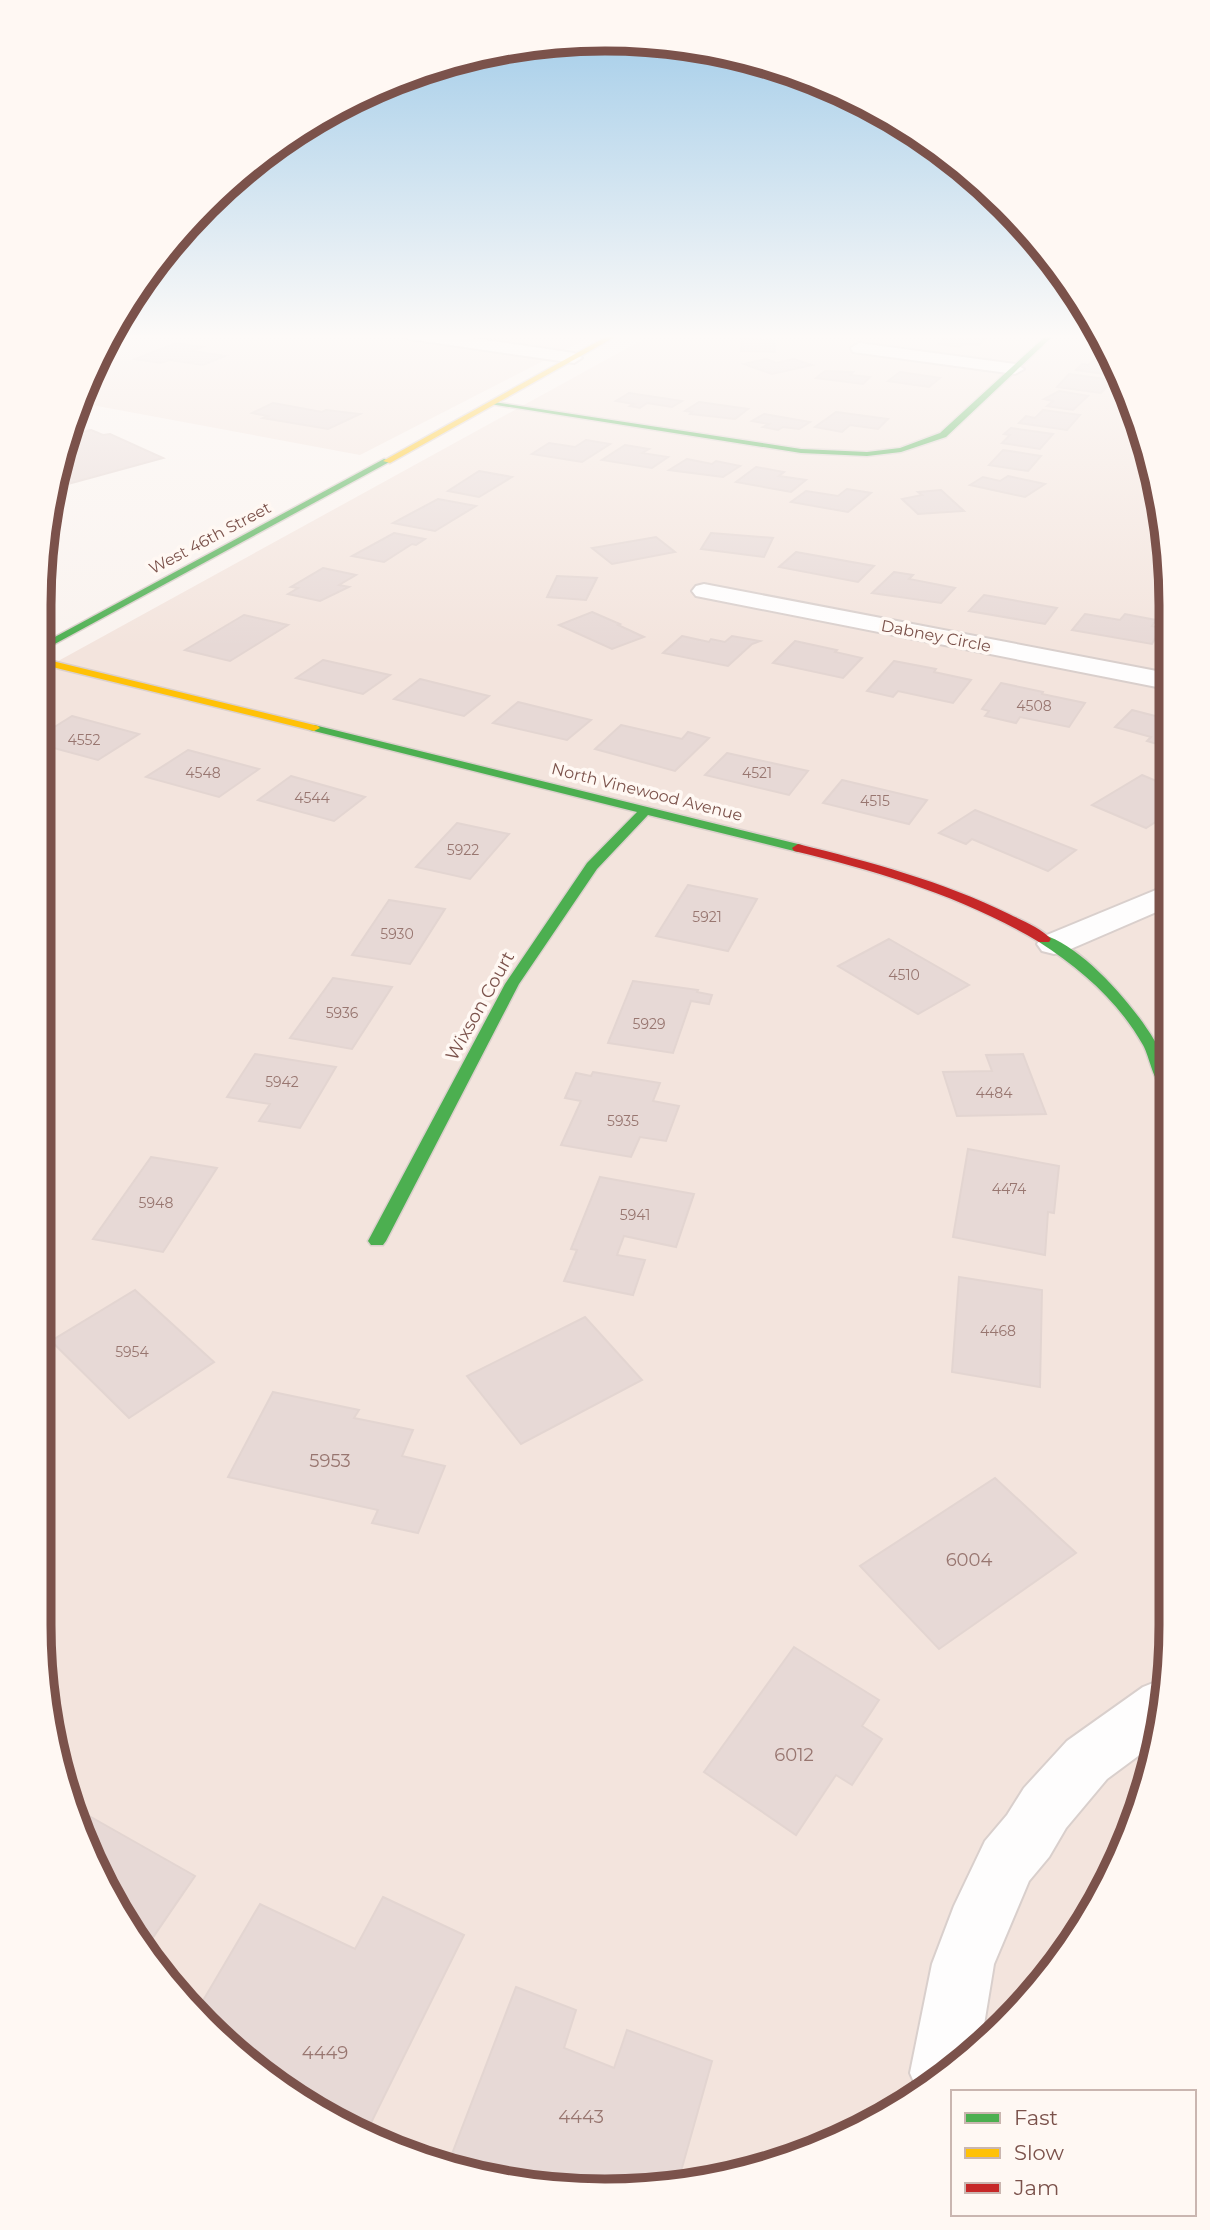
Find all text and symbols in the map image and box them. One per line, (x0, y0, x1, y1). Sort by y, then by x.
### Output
street label: West 46th Street (146, 498, 275, 578)
street label: Dabney Circle (879, 616, 993, 656)
house number: 4508 (1016, 697, 1052, 715)
house number: 4552 (68, 731, 100, 749)
street label: North Vinewood Avenue (550, 759, 744, 825)
house number: 4548 (185, 764, 221, 782)
house number: 4521 (742, 764, 772, 782)
house number: 4544 (294, 789, 331, 807)
house number: 4515 (860, 792, 890, 810)
house number: 5922 (447, 841, 479, 859)
house number: 5921 (692, 908, 722, 926)
house number: 5930 (380, 925, 414, 943)
street label: Wixson Court (441, 948, 519, 1064)
house number: 4510 (888, 966, 920, 984)
house number: 5936 (326, 1004, 359, 1022)
house number: 5929 (633, 1015, 665, 1033)
house number: 5942 (265, 1073, 299, 1091)
house number: 4484 (976, 1084, 1013, 1102)
house number: 5935 (607, 1112, 639, 1130)
house number: 4474 (992, 1180, 1027, 1198)
house number: 5948 (139, 1194, 173, 1212)
house number: 5941 (620, 1206, 650, 1224)
house number: 4468 (980, 1322, 1016, 1340)
house number: 5954 (115, 1343, 150, 1361)
house number: 5953 (309, 1450, 351, 1472)
house number: 6004 (946, 1549, 992, 1571)
house number: 6012 (774, 1744, 814, 1766)
house number: 4449 (302, 2042, 348, 2064)
legend (951, 2090, 1196, 2216)
text: Fast (1014, 2105, 1058, 2130)
house number: 4443 (558, 2106, 604, 2128)
text: Slow (1014, 2140, 1064, 2165)
text: Jam (1013, 2175, 1059, 2200)

